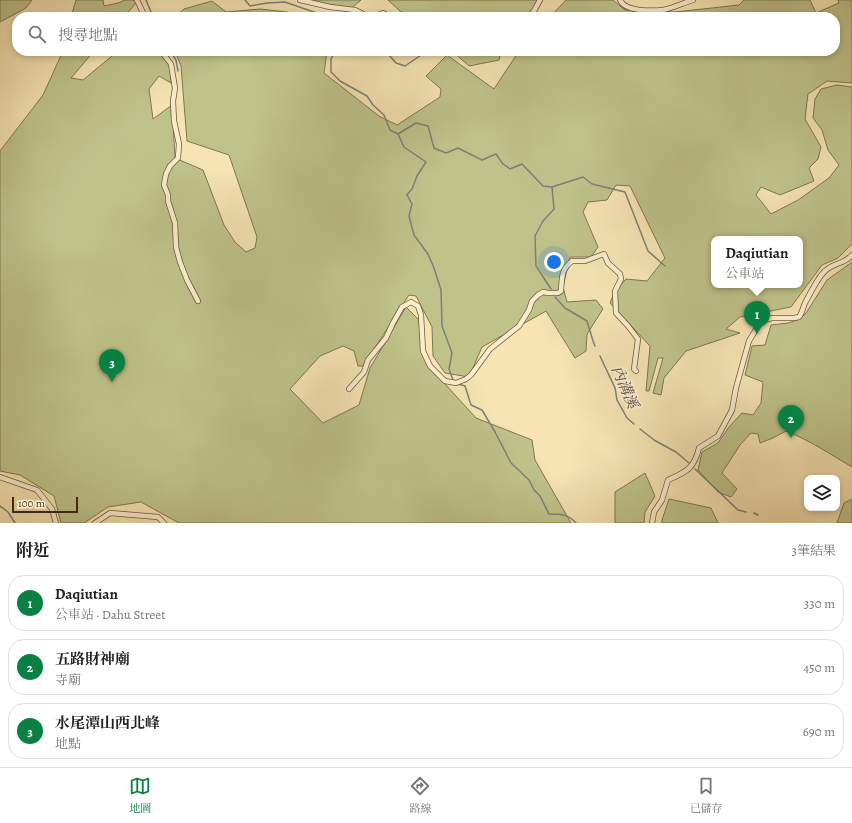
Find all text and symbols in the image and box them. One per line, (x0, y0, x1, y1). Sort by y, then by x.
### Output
search box (12, 12, 840, 56)
icon: search (26, 23, 48, 45)
text: 搜尋地點 (58, 25, 118, 45)
popup (711, 236, 803, 288)
text: Daqiutian (726, 243, 788, 263)
your location (544, 252, 564, 272)
text: 公車站 (726, 265, 765, 282)
pin: 1 (744, 301, 770, 334)
pin: 3 (99, 349, 125, 382)
water label: 內溝溪 (607, 362, 644, 413)
pin: 2 (778, 405, 804, 438)
map controls (804, 475, 840, 511)
button: layers (804, 475, 840, 511)
scale bar (12, 495, 78, 514)
text: 100 m (18, 496, 45, 511)
text: 附近 (16, 539, 50, 562)
text: 3筆結果 (792, 542, 836, 559)
text: Daqiutian (55, 584, 118, 604)
text: 1 (28, 595, 32, 612)
text: 330 m (804, 595, 835, 612)
text: 公車站 · Dahu Street (55, 606, 165, 623)
text: 五路財神廟 (55, 649, 130, 669)
text: 2 (27, 659, 33, 676)
text: 450 m (803, 659, 835, 676)
text: 寺廟 (55, 671, 81, 688)
text: 水尾潭山西北峰 (55, 713, 160, 733)
text: 3 (27, 723, 33, 740)
text: 690 m (803, 723, 835, 740)
text: 地點 (55, 735, 81, 752)
tab: 地圖 (129, 775, 151, 816)
tab: 路線 (409, 775, 431, 816)
tab: 已儲存 (690, 775, 723, 816)

